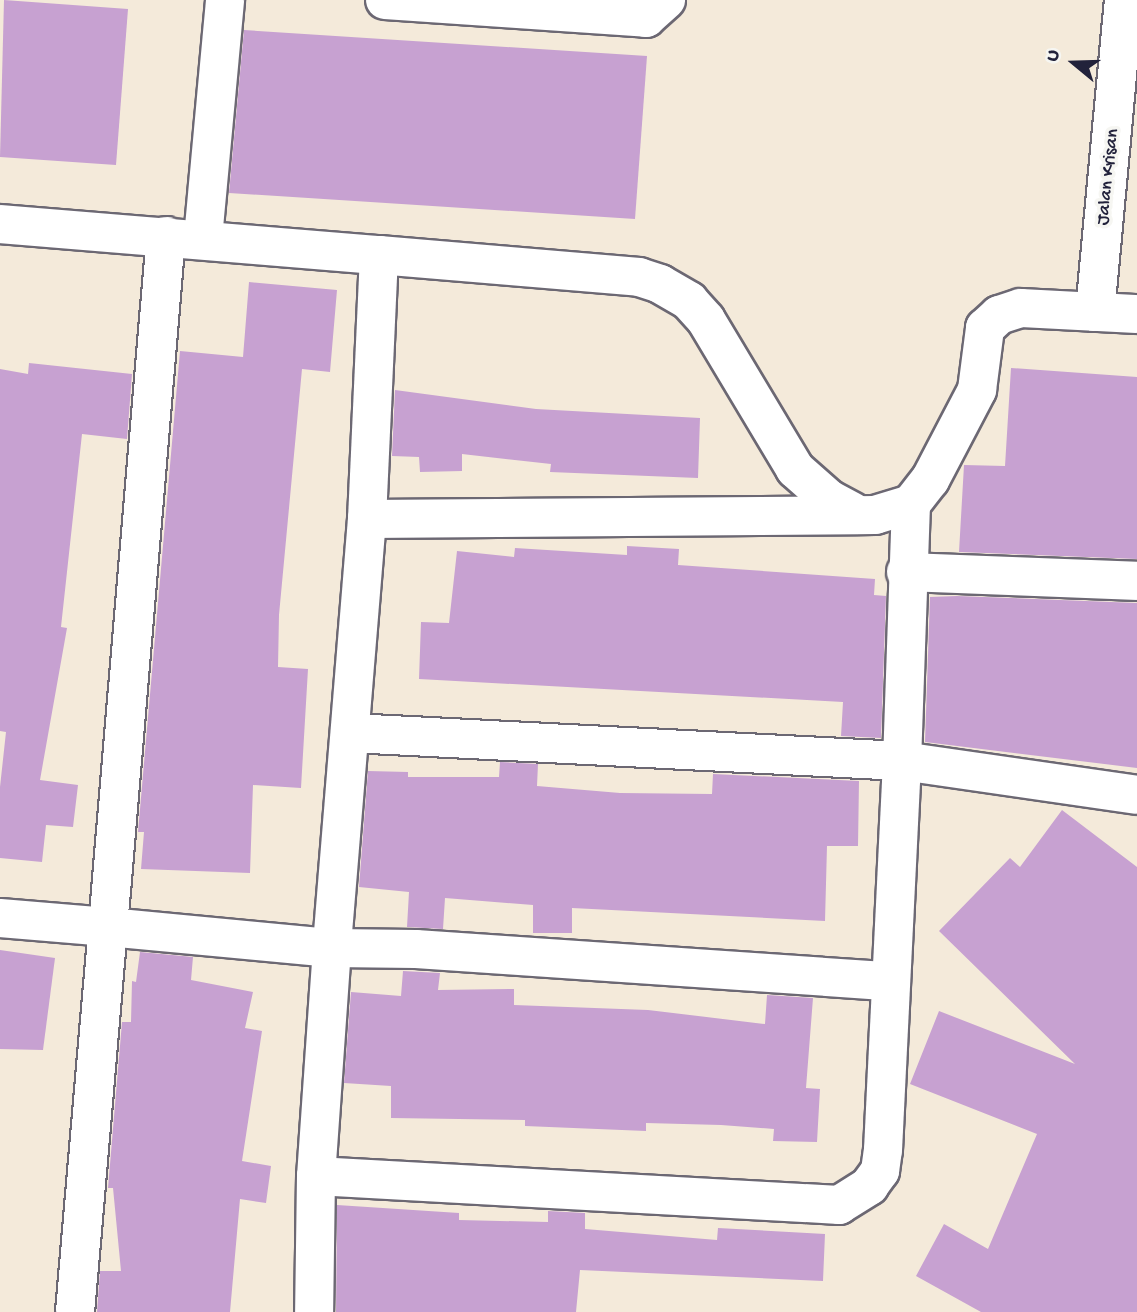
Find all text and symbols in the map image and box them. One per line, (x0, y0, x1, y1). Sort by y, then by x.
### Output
north arrow (1039, 28, 1109, 98)
text: U (1041, 47, 1066, 65)
street label: Jalan Krisan (1093, 128, 1125, 226)

